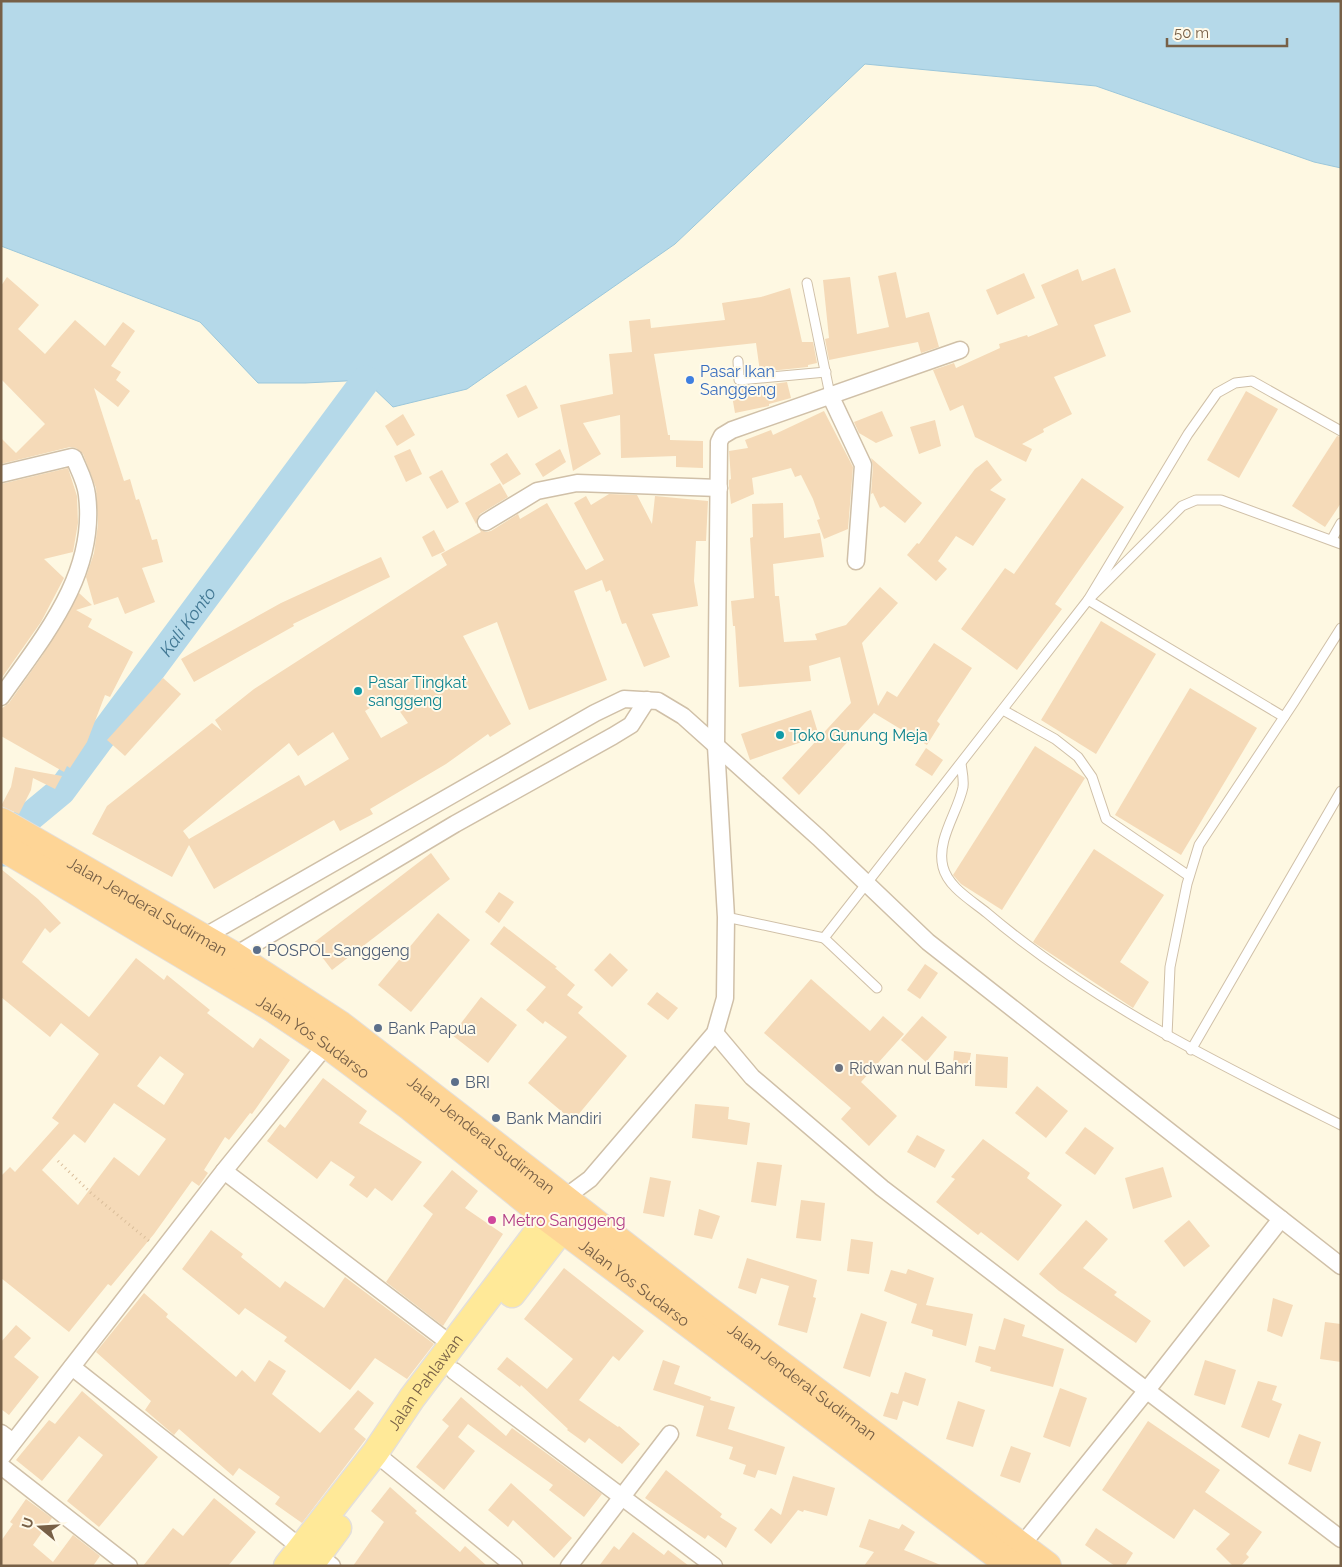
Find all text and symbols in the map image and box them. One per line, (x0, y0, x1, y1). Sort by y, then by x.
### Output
scale bar (1167, 15, 1287, 47)
text: 50 m (1174, 24, 1209, 42)
place label: Pasar Ikan Sanggeng (700, 362, 776, 399)
marker: Pasar Ikan Sanggeng (684, 374, 696, 386)
water label: Kali Konto (155, 582, 220, 660)
place label: Pasar Tingkat sanggeng (368, 673, 467, 710)
marker: Pasar Tingkat sanggeng (352, 685, 364, 697)
place label: Toko Gunung Meja (790, 726, 928, 745)
marker: Toko Gunung Meja (774, 729, 786, 741)
street label: Jalan Jenderal Sudirman (64, 853, 231, 960)
place label: POSPOL Sanggeng (267, 941, 410, 960)
marker: POSPOL Sanggeng (251, 944, 263, 956)
street label: Jalan Yos Sudarso (253, 991, 374, 1082)
place label: Bank Papua (388, 1019, 476, 1038)
marker: Bank Papua (372, 1022, 384, 1034)
place label: Ridwan nul Bahri (849, 1059, 972, 1078)
marker: Ridwan nul Bahri (833, 1062, 845, 1074)
street label: Jalan Jenderal Sudirman (404, 1071, 559, 1198)
place label: BRI (465, 1073, 490, 1092)
marker: BRI (449, 1076, 461, 1088)
place label: Bank Mandiri (506, 1109, 602, 1128)
marker: Bank Mandiri (490, 1112, 502, 1124)
place label: Metro Sanggeng (502, 1211, 626, 1230)
marker: Metro Sanggeng (486, 1214, 498, 1226)
street label: Jalan Yos Sudarso (576, 1235, 694, 1330)
street label: Jalan Jenderal Sudirman (724, 1319, 880, 1444)
street label: Jalan Pahlawan (384, 1330, 466, 1434)
north arrow (15, 1502, 65, 1552)
text: U (18, 1516, 37, 1530)

